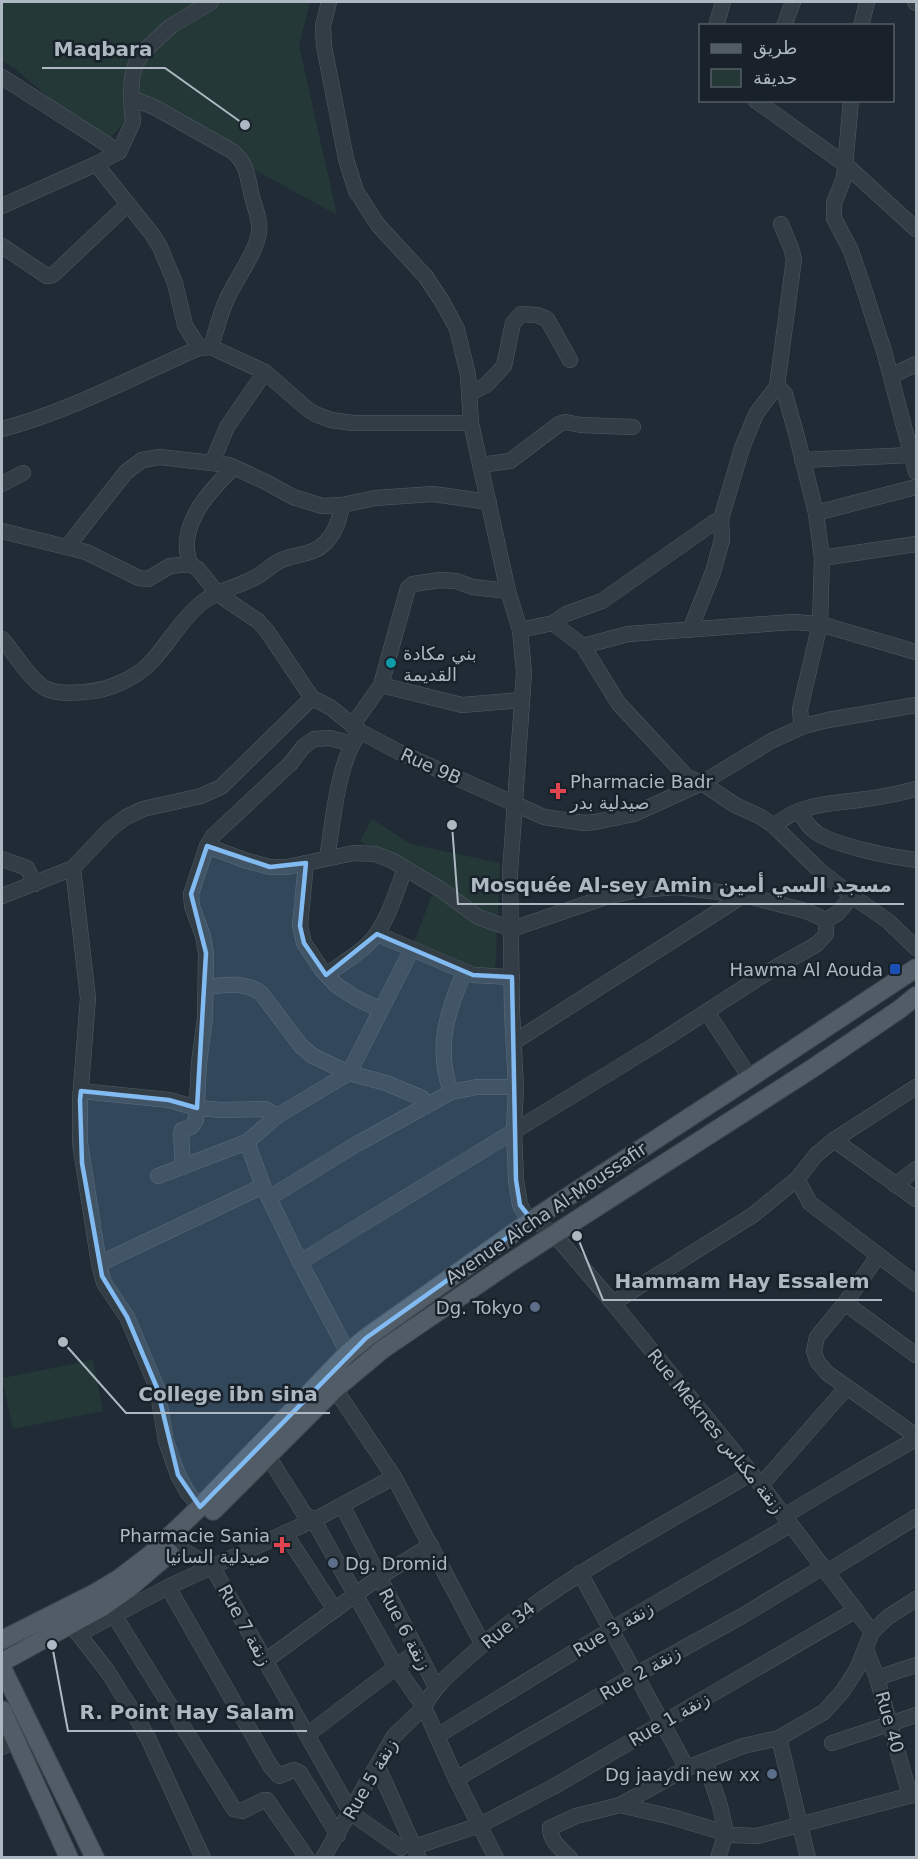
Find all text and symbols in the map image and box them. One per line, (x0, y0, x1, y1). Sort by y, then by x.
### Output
legend (699, 24, 894, 102)
callout: Maqbara (42, 30, 165, 68)
text: Maqbara (54, 37, 152, 61)
text: طريق (753, 37, 797, 59)
text: حديقة (753, 67, 797, 88)
place label: بني مكادة القديمة (403, 643, 477, 685)
marker: بني مكادة القديمة (384, 656, 398, 670)
street label: Rue 9B (398, 743, 464, 789)
place label: Pharmacie Badr صيدلية بدر (569, 771, 713, 813)
marker: Pharmacie Badr صيدلية بدر (551, 784, 565, 798)
callout: Mosquée Al-sey Amin مسجد السي أمين (458, 866, 904, 904)
text: Mosquée Al-sey Amin مسجد السي أمين (470, 871, 892, 898)
place label: Hawma Al Aouda (730, 959, 883, 980)
marker: Hawma Al Aouda (888, 962, 902, 976)
street label: Avenue Aicha Al-Moussafir (441, 1137, 651, 1288)
callout: Hammam Hay Essalem (603, 1262, 882, 1300)
text: Hammam Hay Essalem (614, 1269, 870, 1293)
place label: Dg. Tokyo (436, 1297, 523, 1318)
marker: Dg. Tokyo (528, 1300, 542, 1314)
street label: Rue Meknes زنقة مكناس (643, 1345, 789, 1517)
callout: College ibn sina (126, 1375, 330, 1413)
text: College ibn sina (138, 1382, 318, 1406)
place label: Pharmacie Sania صيدلية السانيا (119, 1525, 270, 1567)
marker: Pharmacie Sania صيدلية السانيا (275, 1538, 289, 1552)
place label: Dg. Dromid (345, 1553, 448, 1574)
marker: Dg. Dromid (326, 1556, 340, 1570)
street label: Rue 7 زنقة (214, 1581, 276, 1669)
street label: Rue 6 زنقة (375, 1585, 435, 1673)
street label: Rue 34 (477, 1597, 539, 1653)
street label: Rue 3 زنقة (569, 1597, 657, 1661)
street label: Rue 2 زنقة (596, 1642, 684, 1704)
street label: Rue 1 زنقة (625, 1688, 713, 1750)
street label: Rue 40 (872, 1689, 908, 1755)
callout: R. Point Hay Salam (68, 1693, 307, 1731)
text: R. Point Hay Salam (79, 1700, 295, 1724)
street label: Rue 5 زنقة (339, 1735, 401, 1823)
place label: Dg jaaydi new xx (605, 1764, 760, 1785)
marker: Dg jaaydi new xx (765, 1767, 779, 1781)

